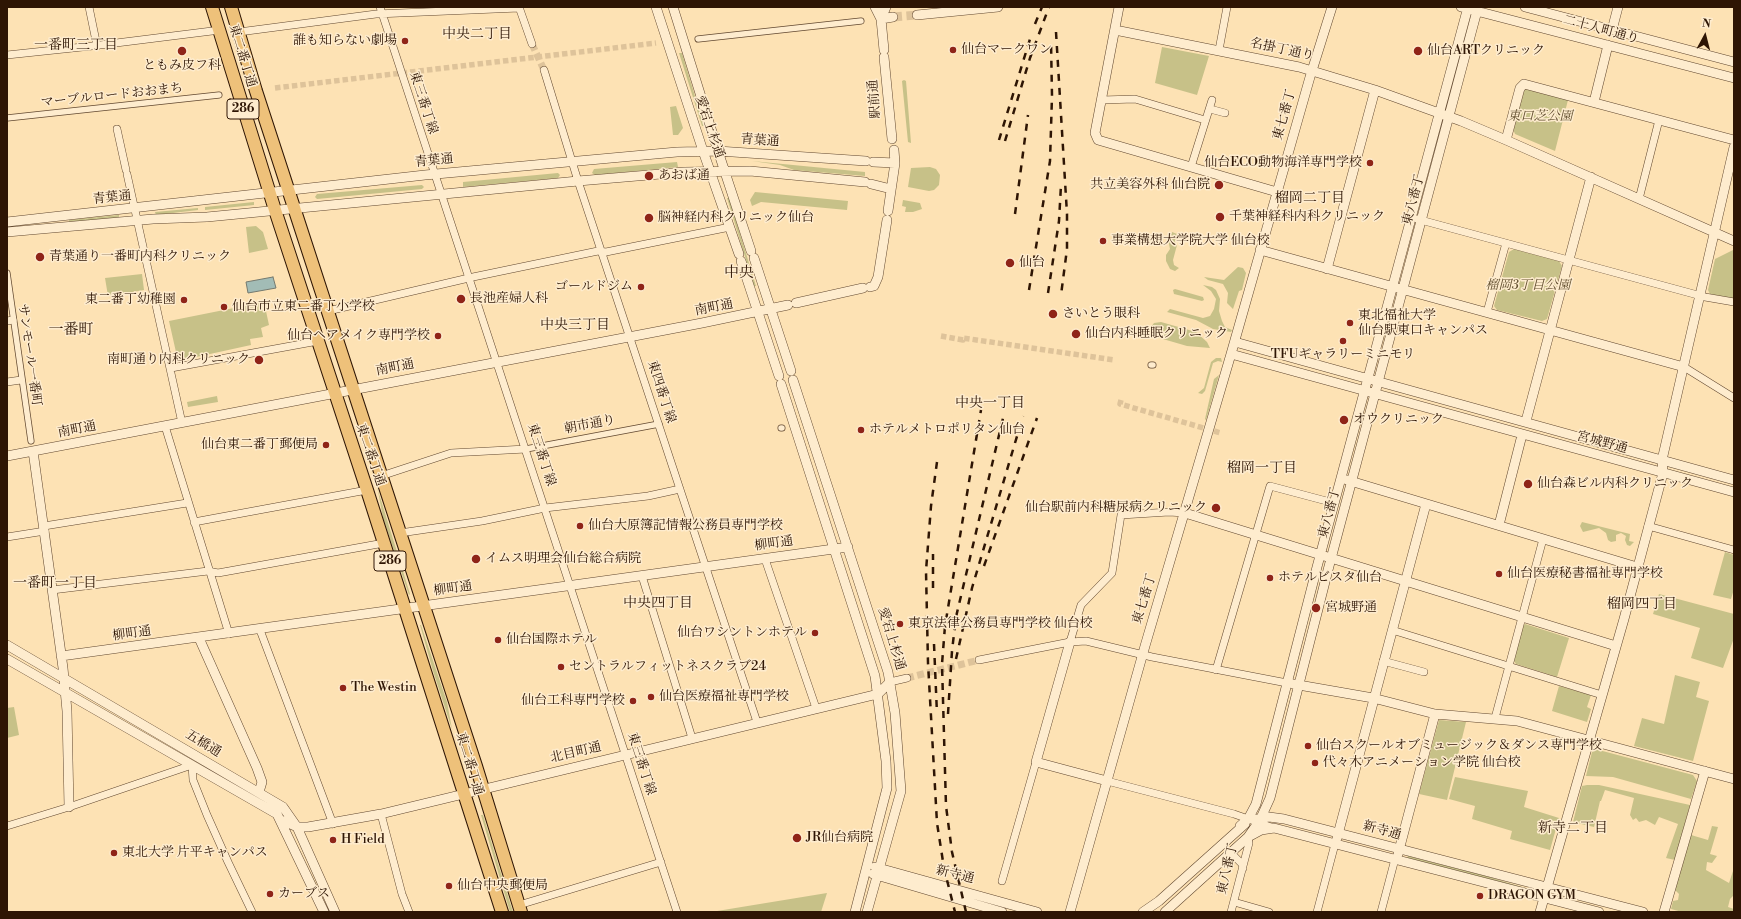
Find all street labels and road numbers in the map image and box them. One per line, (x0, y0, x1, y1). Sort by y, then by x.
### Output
street label: 二十人町通り (1561, 12, 1641, 48)
street label: 東二番丁通 (225, 23, 259, 89)
street label: 名掛丁通り (1249, 36, 1315, 64)
street label: 東三番丁線 (406, 70, 440, 136)
street label: 駅前通 (866, 79, 884, 119)
street label: マーブルロードおおまち (40, 81, 184, 111)
street label: 東七番丁 (1270, 88, 1300, 142)
street label: 愛宕上杉通 (691, 94, 727, 160)
road number: 286 (227, 99, 259, 119)
street label: 青葉通 (740, 132, 780, 150)
street label: 青葉通 (414, 151, 454, 171)
street label: 東八番丁 (1400, 173, 1428, 227)
street label: 青葉通 (92, 188, 132, 208)
street label: 南町通 (693, 297, 735, 319)
street label: サンモール一番町 (14, 303, 44, 407)
street label: 南町通 (374, 357, 416, 379)
street label: 東四番丁線 (644, 359, 678, 425)
street label: 朝市通り (563, 412, 617, 438)
street label: 南町通 (56, 419, 98, 441)
street label: 東二番丁通 (352, 422, 388, 488)
street label: 東三番丁線 (524, 422, 558, 488)
street label: 宮城野通 (1575, 429, 1629, 457)
street label: 東八番丁 (1316, 486, 1344, 540)
street label: 柳町通 (754, 534, 794, 554)
road number: 286 (374, 551, 406, 571)
street label: 東七番丁 (1130, 572, 1160, 626)
street label: 柳町通 (433, 579, 473, 599)
street label: 愛宕上杉通 (874, 606, 908, 672)
street label: 柳町通 (112, 624, 152, 644)
street label: 五橋通 (182, 727, 224, 761)
street label: 東二番丁通 (452, 731, 486, 797)
street label: 東三番丁線 (624, 731, 658, 797)
street label: 北目町通 (549, 740, 603, 766)
street label: 新寺通 (1361, 818, 1403, 844)
street label: 東八番丁 (1215, 842, 1241, 896)
street label: 新寺通 (934, 863, 976, 887)

